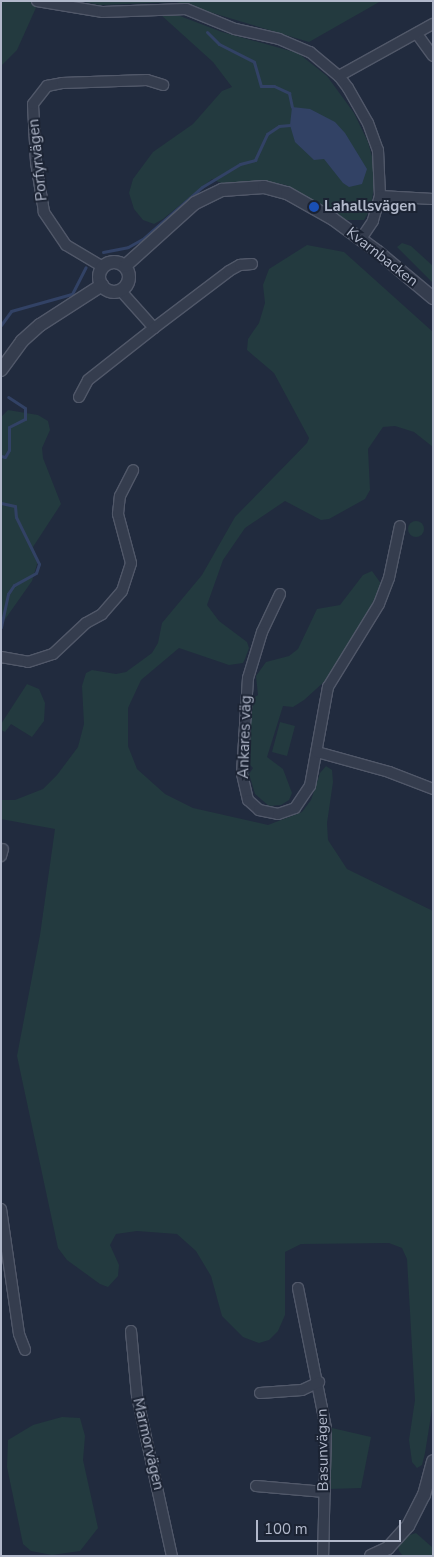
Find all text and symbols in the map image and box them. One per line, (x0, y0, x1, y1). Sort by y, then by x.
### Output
street label: Porfyrvägen (25, 118, 51, 202)
place label: Lahallsvägen (324, 198, 416, 216)
marker: Lahallsvägen (308, 201, 320, 213)
street label: Kvarnbacken (343, 223, 421, 291)
street label: Ankares väg (235, 695, 255, 779)
street label: Marmorvägen (129, 1396, 167, 1492)
street label: Basunvägen (313, 1408, 333, 1492)
scale bar (259, 1510, 404, 1542)
text: 100 m (264, 1519, 308, 1539)

